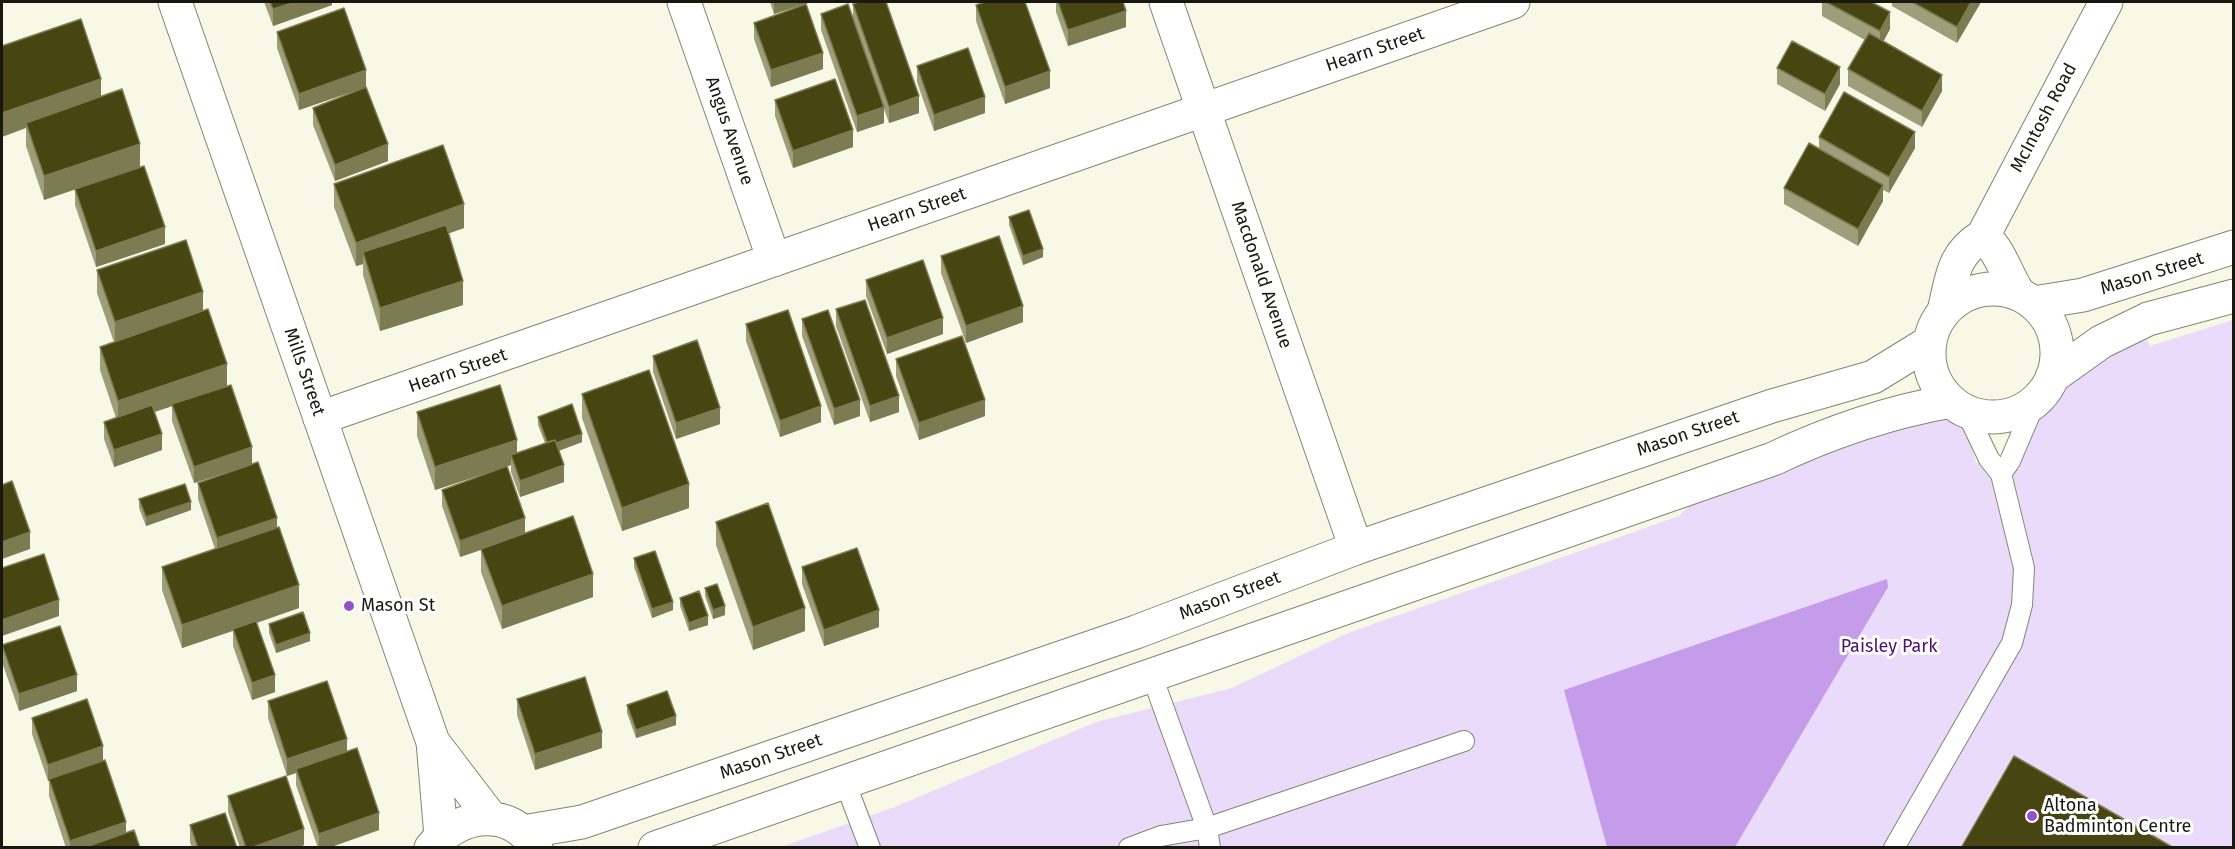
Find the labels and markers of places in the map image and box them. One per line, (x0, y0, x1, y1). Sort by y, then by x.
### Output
place label: Mason St (361, 595, 435, 617)
marker: Mason St (342, 599, 356, 613)
place label: Altona Badminton Centre (2044, 795, 2191, 838)
marker: Altona Badminton Centre (2025, 809, 2039, 823)

